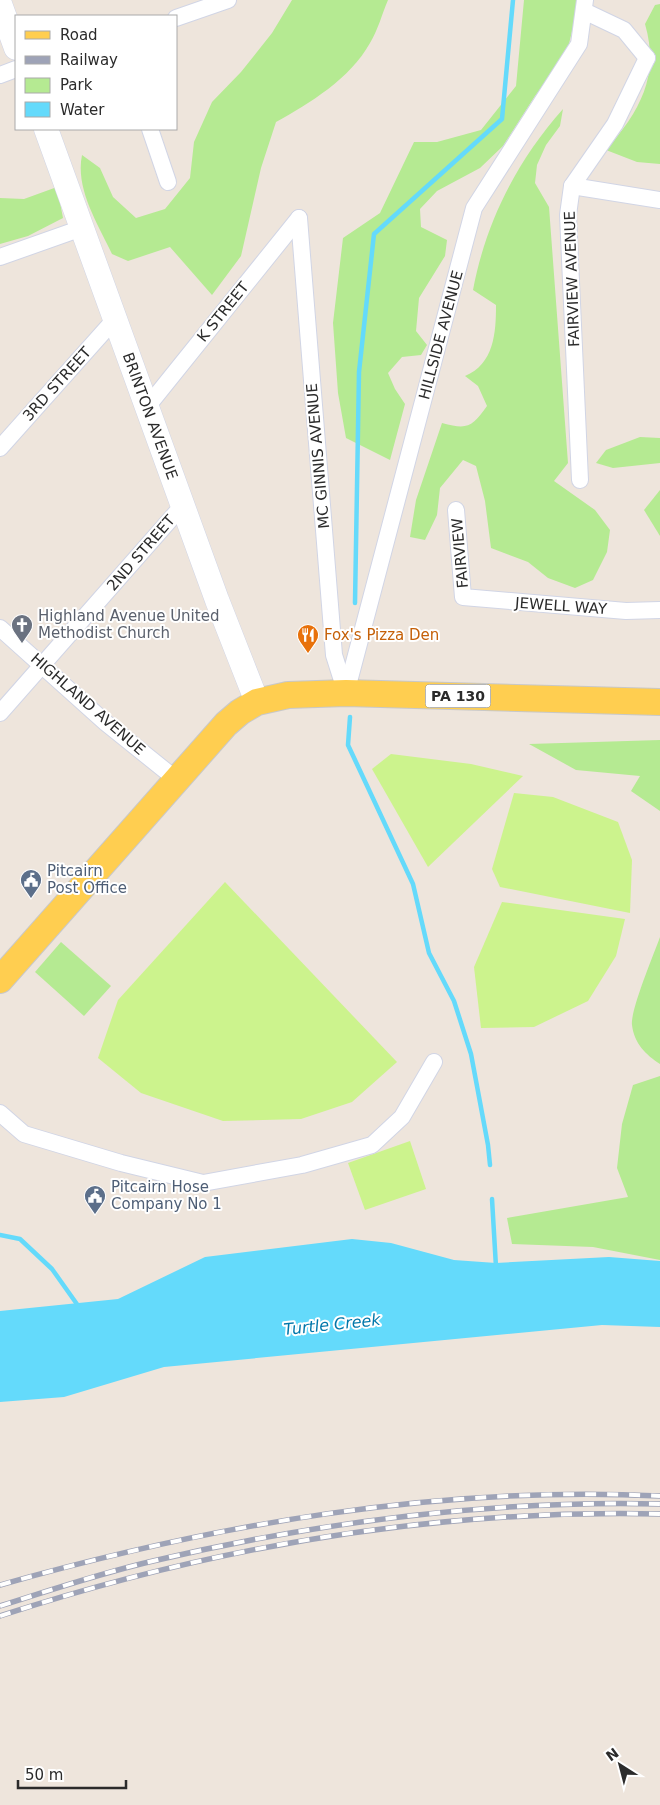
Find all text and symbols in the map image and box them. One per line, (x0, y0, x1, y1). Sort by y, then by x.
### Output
legend (15, 15, 178, 130)
text: Road (60, 26, 98, 44)
text: Railway (60, 51, 118, 69)
text: Park (60, 76, 93, 94)
text: Water (60, 101, 105, 119)
street label: FAIRVIEW AVENUE (561, 211, 583, 347)
street label: HILLSIDE AVENUE (415, 268, 467, 402)
street label: K STREET (193, 278, 253, 346)
street label: 3RD STREET (19, 343, 96, 425)
street label: BRINTON AVENUE (119, 350, 181, 482)
street label: MC GINNIS AVENUE (303, 382, 333, 530)
street label: 2ND STREET (103, 511, 179, 594)
street label: FAIRVIEW (448, 517, 472, 589)
street label: JEWELL WAY (514, 594, 608, 618)
place label: Highland Avenue United Methodist Church (38, 607, 219, 642)
church icon: Highland Avenue United Methodist Church (10, 613, 34, 644)
restaurant icon: Fox's Pizza Den (296, 623, 320, 654)
place label: Fox's Pizza Den (324, 626, 439, 644)
street label: HIGHLAND AVENUE (27, 649, 149, 759)
road number: PA 130 (426, 684, 490, 708)
place label: Pitcairn Post Office (47, 862, 127, 897)
public building icon: Pitcairn Post Office (19, 868, 43, 899)
place label: Pitcairn Hose Company No 1 (111, 1178, 222, 1213)
public building icon: Pitcairn Hose Company No 1 (83, 1184, 107, 1215)
water label: Turtle Creek (283, 1310, 382, 1339)
north arrow (595, 1740, 645, 1790)
text: N (603, 1745, 622, 1764)
scale bar (18, 1758, 125, 1790)
text: 50 m (25, 1766, 63, 1784)

